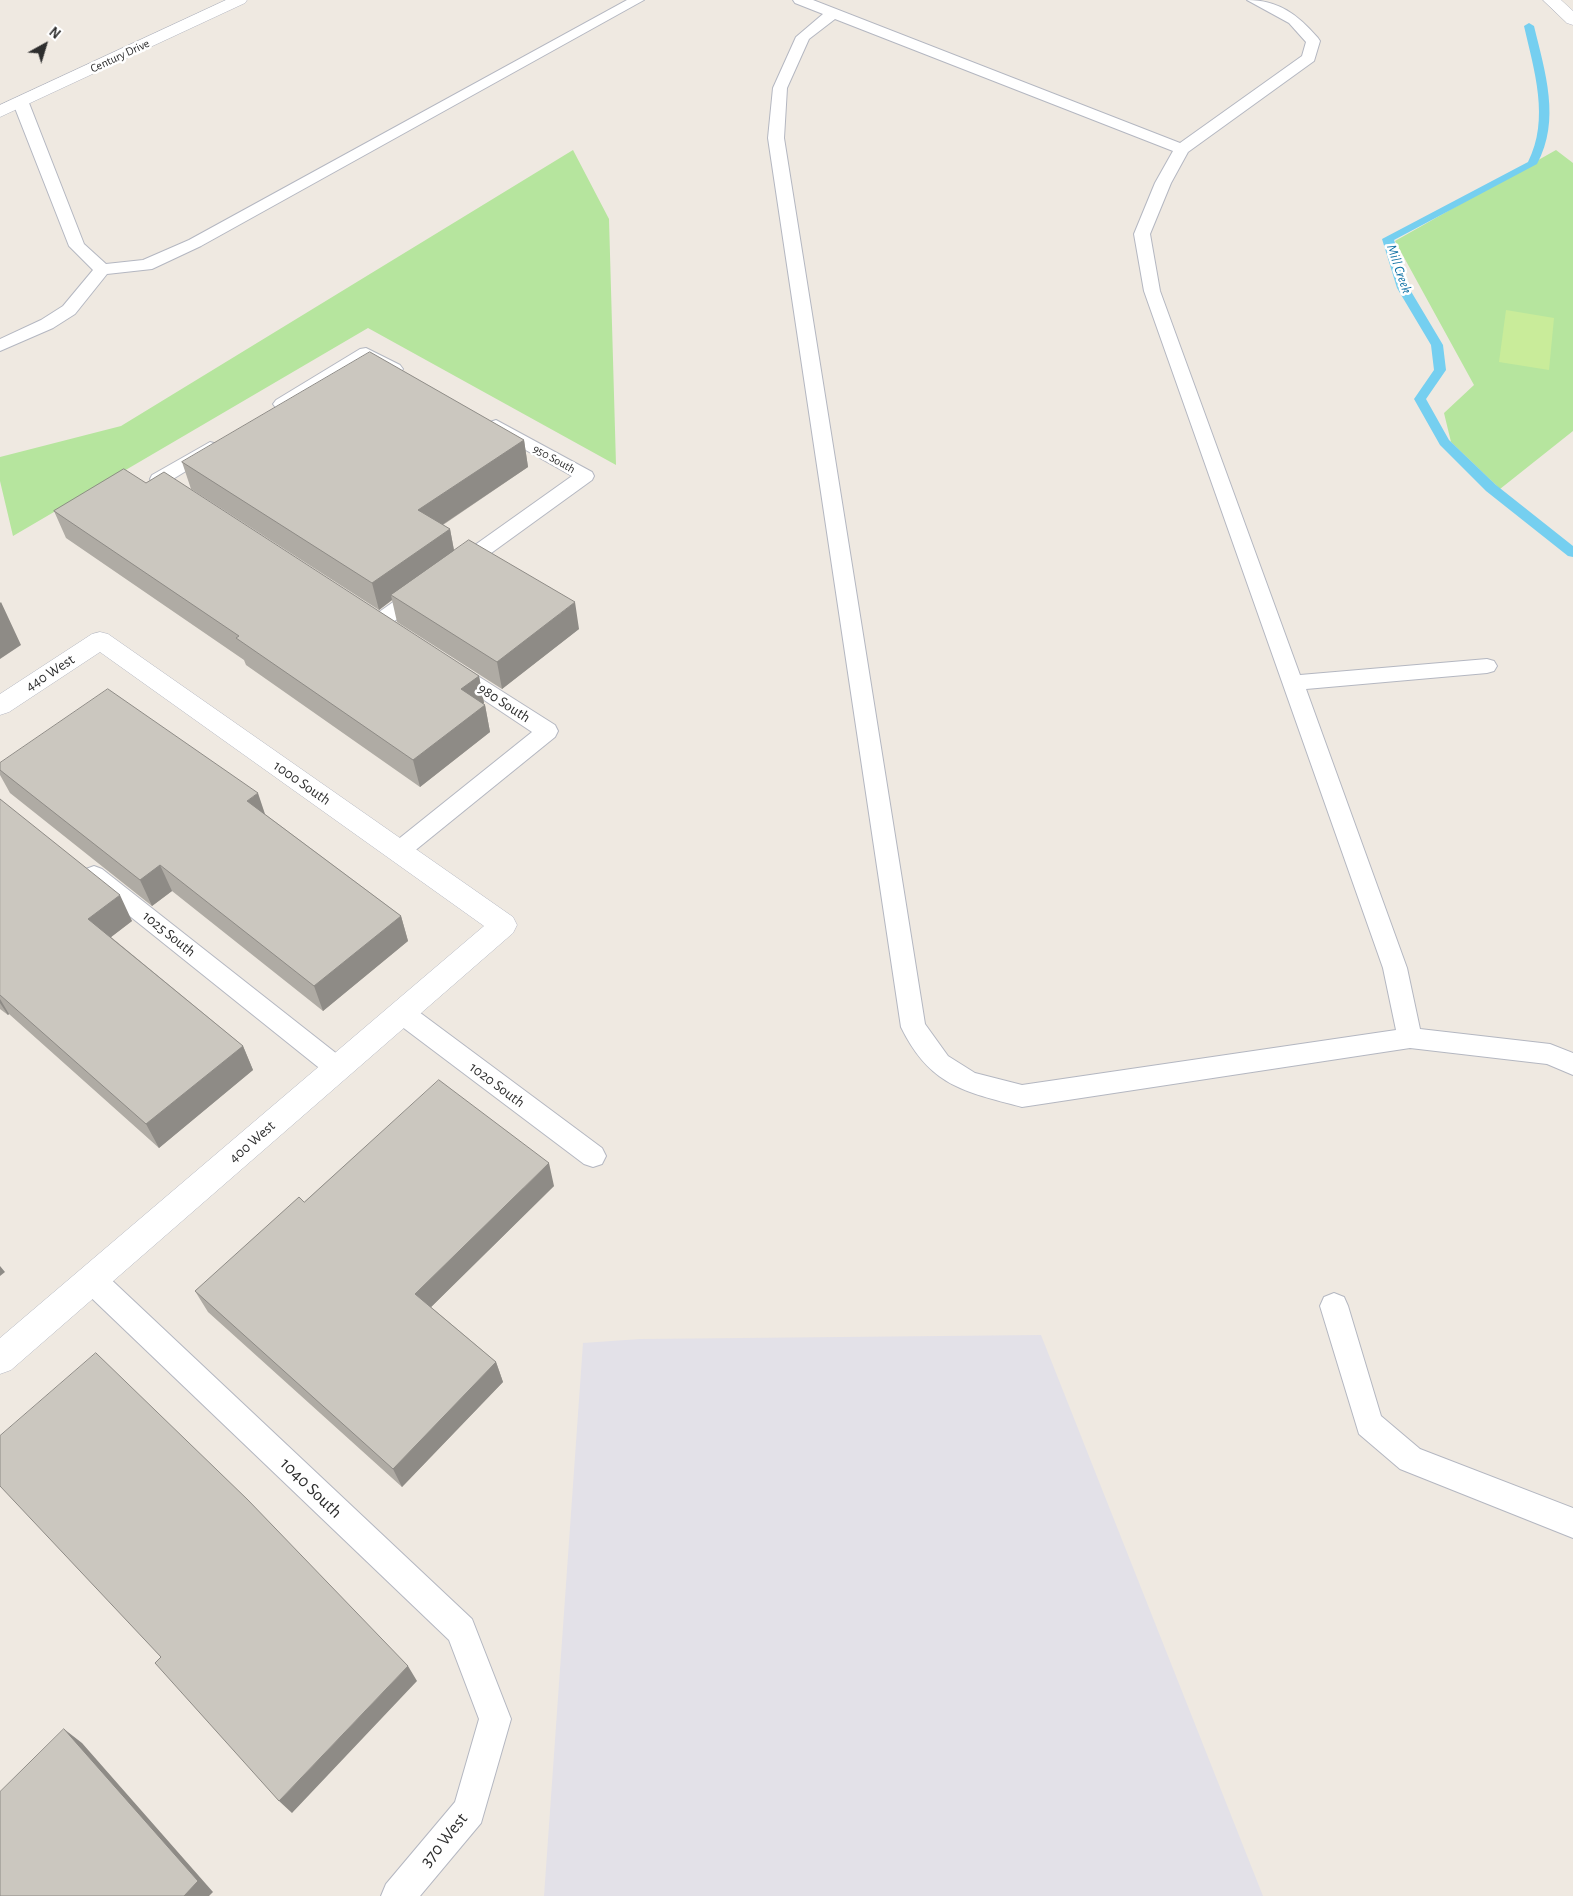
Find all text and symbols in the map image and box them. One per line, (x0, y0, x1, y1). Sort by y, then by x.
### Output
north arrow (20, 20, 70, 70)
text: N (46, 25, 63, 42)
street label: Century Drive (88, 36, 152, 76)
water label: Mill Creek (1383, 242, 1415, 296)
street label: 950 South (530, 441, 578, 477)
street label: 440 West (22, 651, 78, 695)
street label: 980 South (474, 679, 534, 727)
street label: 1000 South (270, 757, 334, 809)
street label: 1025 South (139, 907, 199, 961)
street label: 1020 South (466, 1058, 528, 1112)
street label: 400 West (225, 1117, 279, 1167)
street label: 1040 South (275, 1453, 347, 1523)
street label: 370 West (416, 1809, 472, 1871)

